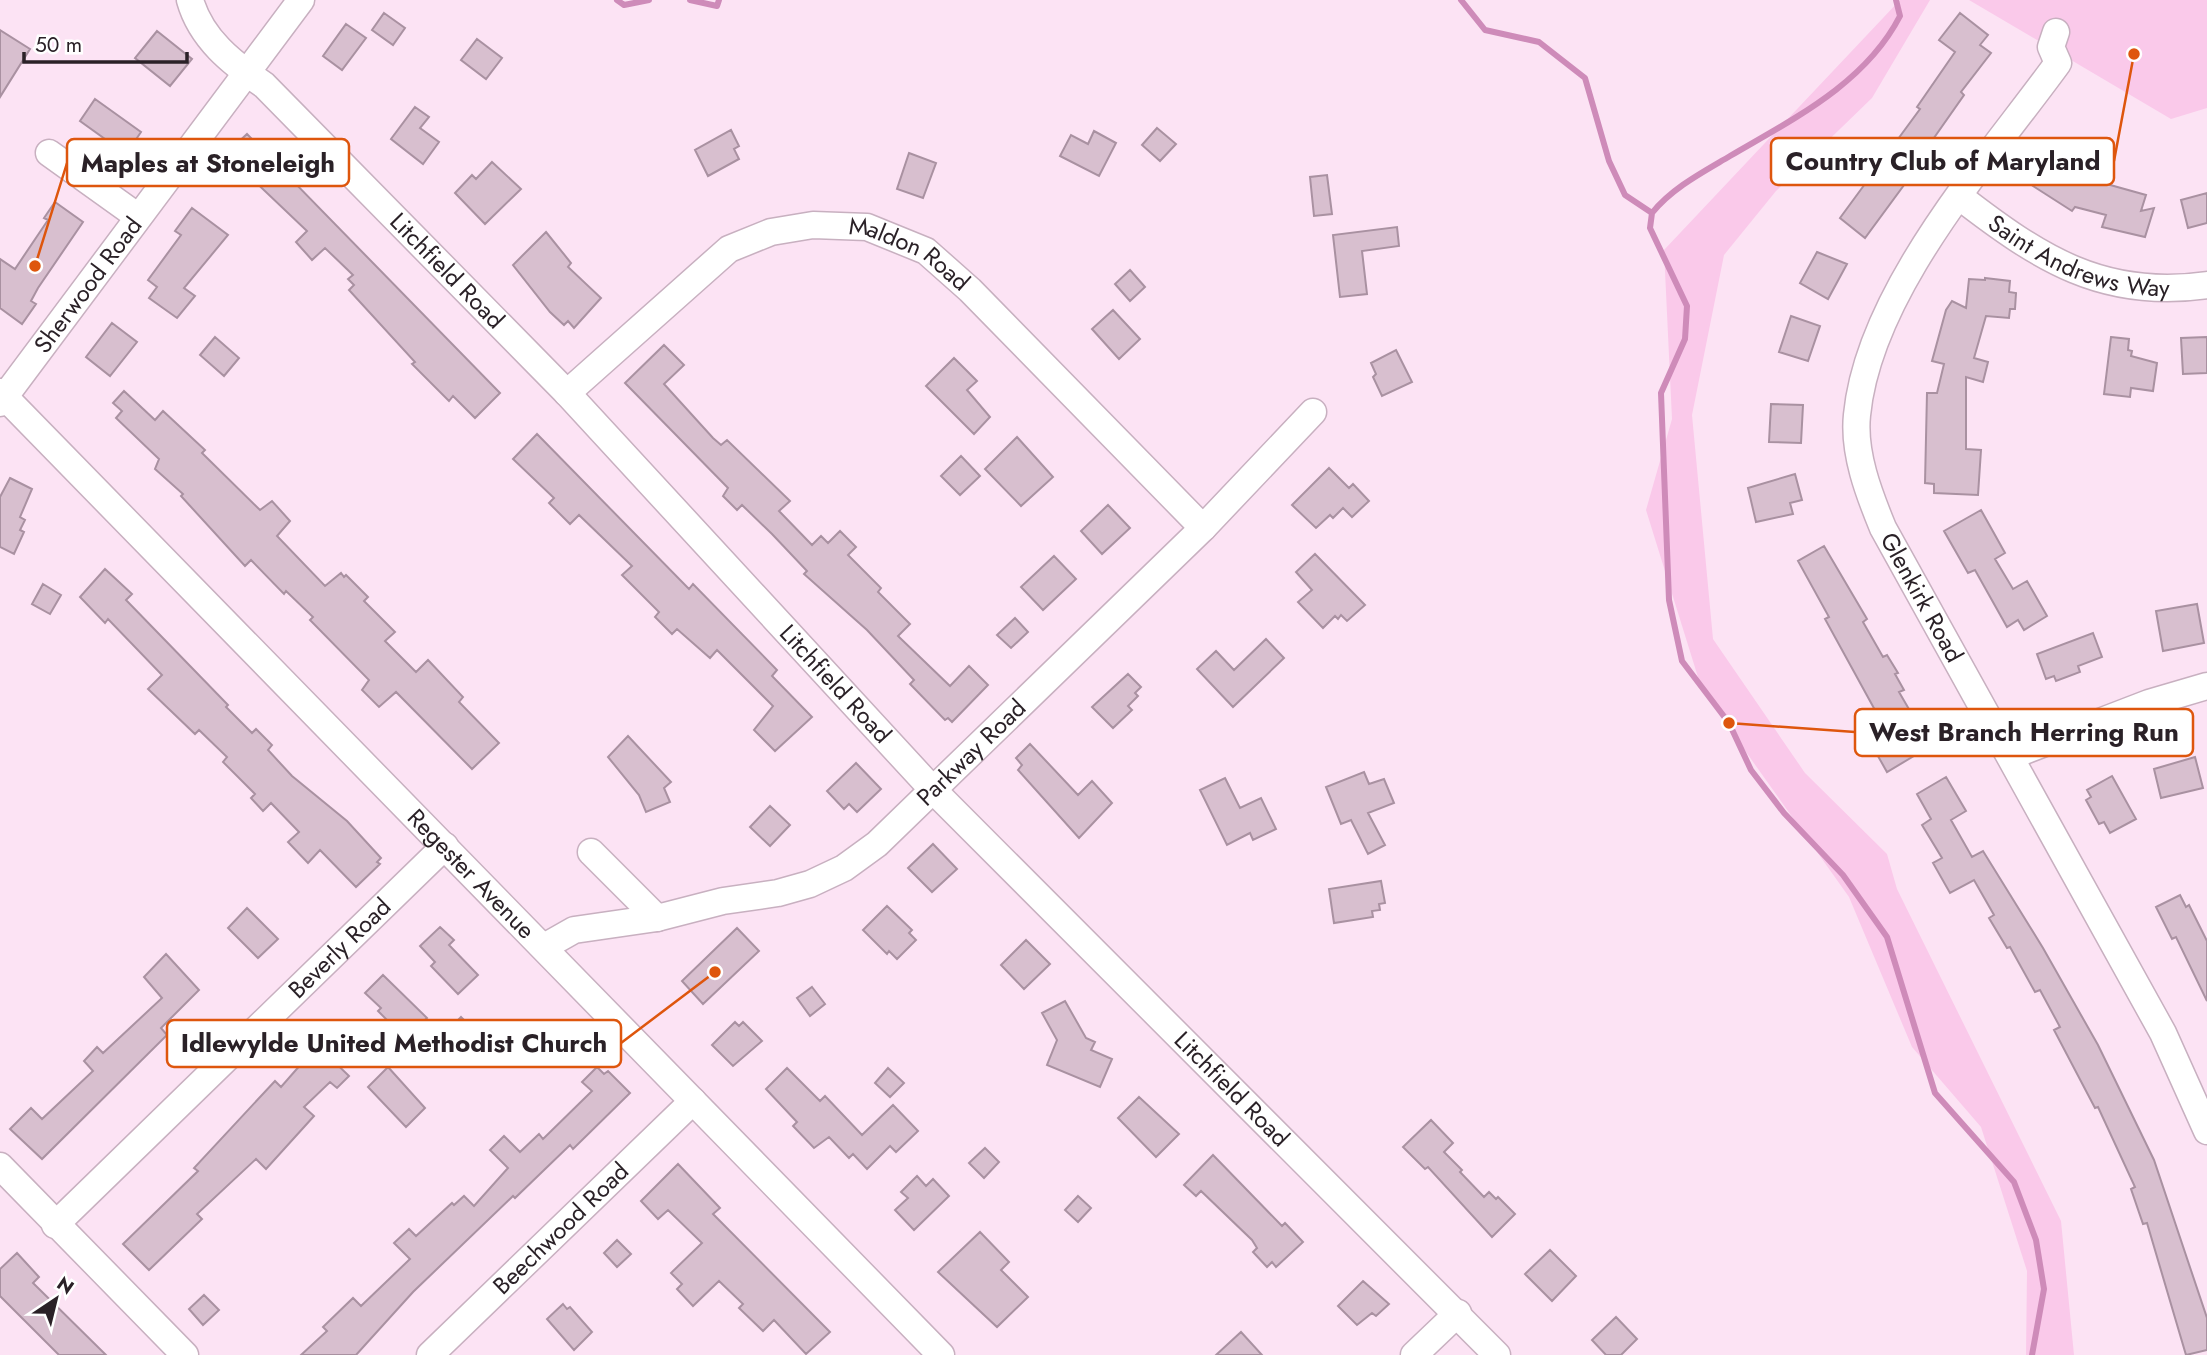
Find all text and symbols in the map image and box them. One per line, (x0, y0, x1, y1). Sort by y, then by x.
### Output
scale bar (24, 21, 187, 65)
text: 50 m (35, 30, 82, 60)
callout: Country Club of Maryland (1771, 138, 2114, 185)
callout: Maples at Stoneleigh (67, 139, 349, 186)
text: Country Club of Maryland (1786, 142, 2100, 180)
text: Maples at Stoneleigh (81, 144, 335, 182)
street label: Litchfield Road (382, 205, 513, 337)
street label: Saint Andrews Way (1981, 206, 2170, 305)
street label: Maldon Road (848, 208, 978, 299)
street label: Sherwood Road (25, 210, 150, 360)
street label: Glenkirk Road (1872, 526, 1972, 669)
street label: Litchfield Road (772, 616, 900, 751)
street label: Parkway Road (908, 691, 1034, 814)
callout: West Branch Herring Run (1855, 709, 2193, 756)
text: West Branch Herring Run (1869, 713, 2179, 751)
street label: Regester Avenue (399, 801, 543, 947)
street label: Beverly Road (280, 890, 399, 1006)
callout: Idlewylde United Methodist Church (167, 1020, 621, 1067)
street label: Litchfield Road (1166, 1023, 1298, 1155)
text: Idlewylde United Methodist Church (181, 1024, 607, 1062)
street label: Beechwood Road (485, 1154, 636, 1302)
north arrow (21, 1264, 91, 1334)
text: N (52, 1270, 79, 1301)

